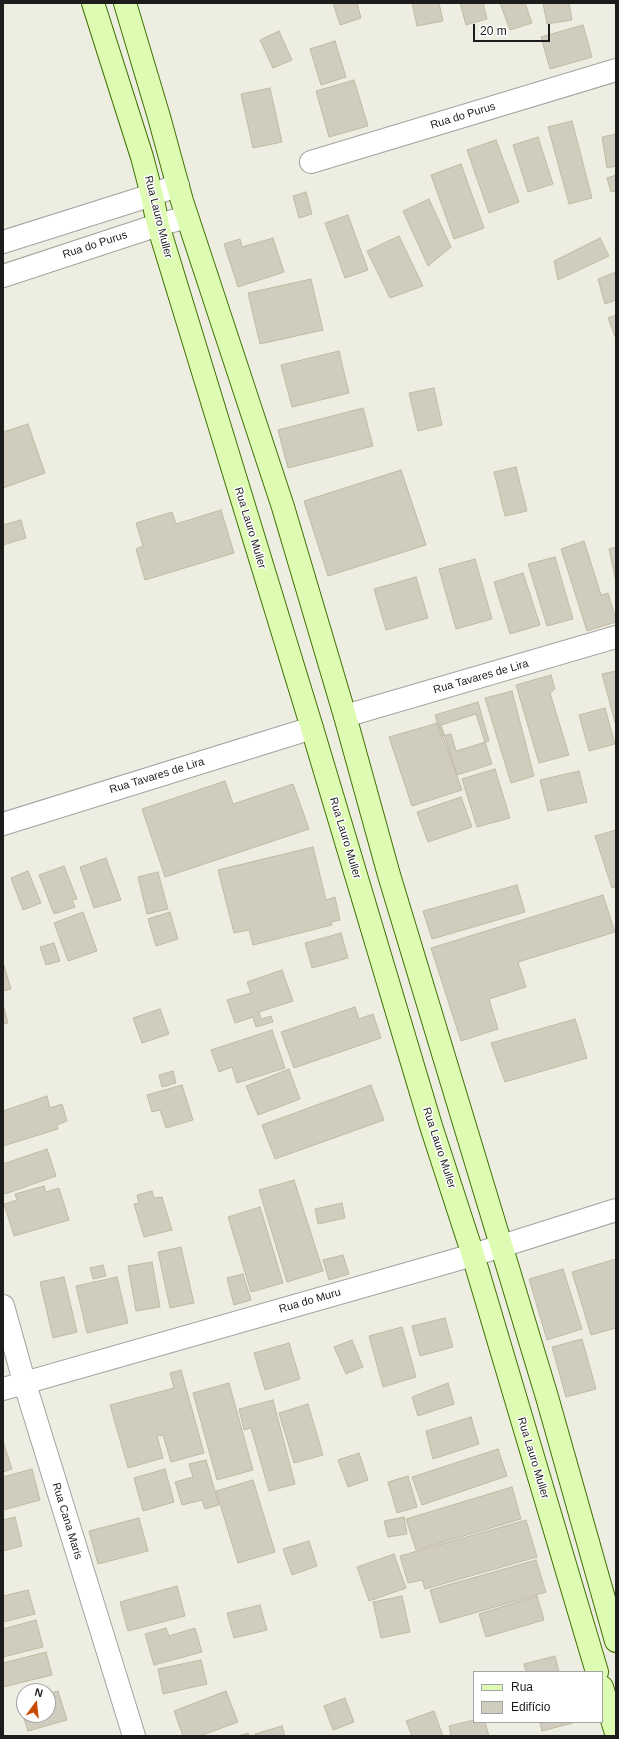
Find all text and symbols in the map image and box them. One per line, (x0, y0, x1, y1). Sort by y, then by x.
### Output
scale bar (475, 16, 552, 42)
text: 20 m (480, 24, 507, 38)
street label: Rua do Purus (429, 100, 497, 132)
street label: Rua Lauro Muller (141, 174, 175, 260)
street label: Rua do Purus (61, 228, 129, 262)
street label: Rua Lauro Muller (231, 486, 269, 570)
street label: Rua Tavares de Lira (432, 657, 530, 697)
street label: Rua Tavares de Lira (108, 755, 206, 797)
street label: Rua Lauro Muller (326, 796, 364, 880)
street label: Rua Lauro Muller (420, 1106, 458, 1190)
street label: Rua do Muru (278, 1286, 342, 1316)
street label: Rua Lauro Muller (514, 1416, 552, 1500)
street label: Rua Cana Maris (49, 1481, 85, 1561)
legend (473, 1671, 603, 1723)
text: Rua (511, 1680, 533, 1694)
north arrow (16, 1683, 56, 1723)
text: N (33, 1686, 44, 1699)
text: Edifício (511, 1700, 550, 1714)

